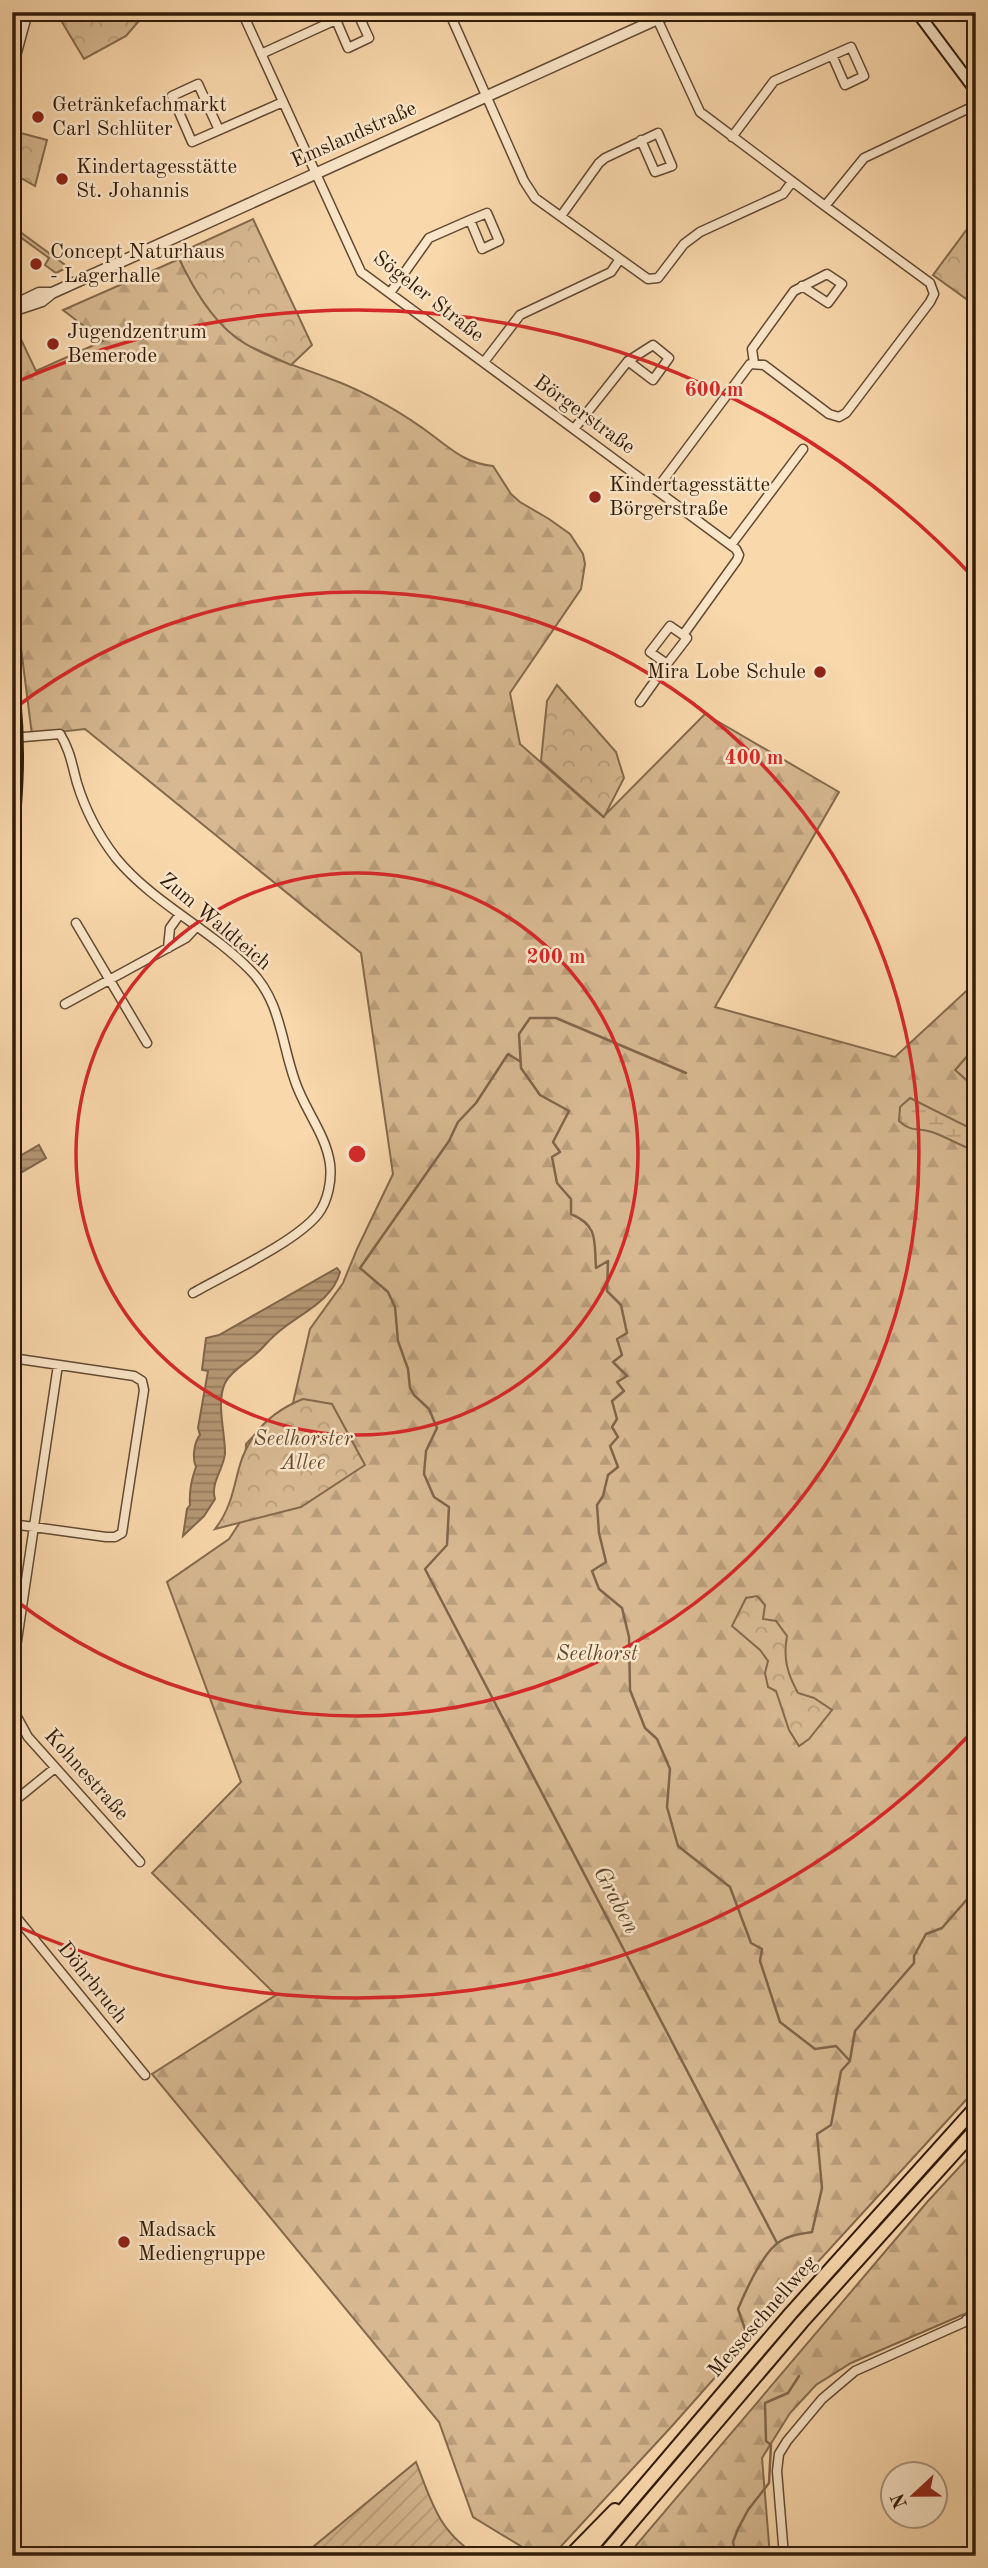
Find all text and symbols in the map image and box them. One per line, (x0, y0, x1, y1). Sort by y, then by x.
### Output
place label: Getränkefachmarkt Carl Schlüter (52, 95, 227, 140)
street label: Emslandstraße (288, 98, 420, 172)
marker: Getränkefachmarkt Carl Schlüter (30, 109, 46, 125)
place label: Kindertagesstätte St. Johannis (76, 157, 237, 202)
marker: Kindertagesstätte St. Johannis (54, 171, 70, 187)
place label: Concept Naturhaus - Lagerhalle (50, 242, 225, 287)
street label: Sögeler Straße (369, 247, 487, 347)
marker: Concept Naturhaus - Lagerhalle (28, 256, 44, 272)
place label: Jugendzentrum Bemerode (67, 322, 207, 367)
marker: Jugendzentrum Bemerode (45, 336, 61, 352)
street label: Börgerstraße (530, 371, 638, 459)
text: 600 m (684, 380, 744, 401)
place label: Kindertagesstätte Börgerstraße (609, 475, 770, 520)
marker: Kindertagesstätte Börgerstraße (587, 489, 603, 505)
place label: Mira Lobe Schule (647, 662, 806, 683)
marker: Mira Lobe Schule (812, 664, 828, 680)
text: 400 m (724, 748, 784, 769)
street label: Zum Waldteich (155, 869, 275, 975)
text: 200 m (526, 947, 586, 968)
centre of rings (345, 1142, 369, 1166)
park label: Seelhorster Allee (254, 1429, 353, 1474)
park label: Seelhorst (556, 1644, 638, 1665)
street label: Kohnestraße (40, 1725, 132, 1825)
water label: Graben (589, 1862, 643, 1938)
street label: Döhrbruch (53, 1938, 131, 2028)
place label: Madsack Mediengruppe (138, 2220, 265, 2265)
marker: Madsack Mediengruppe (116, 2234, 132, 2250)
street label: Messeschnellweg (705, 2252, 822, 2382)
north arrow (880, 2460, 950, 2530)
text: N (889, 2490, 912, 2511)

